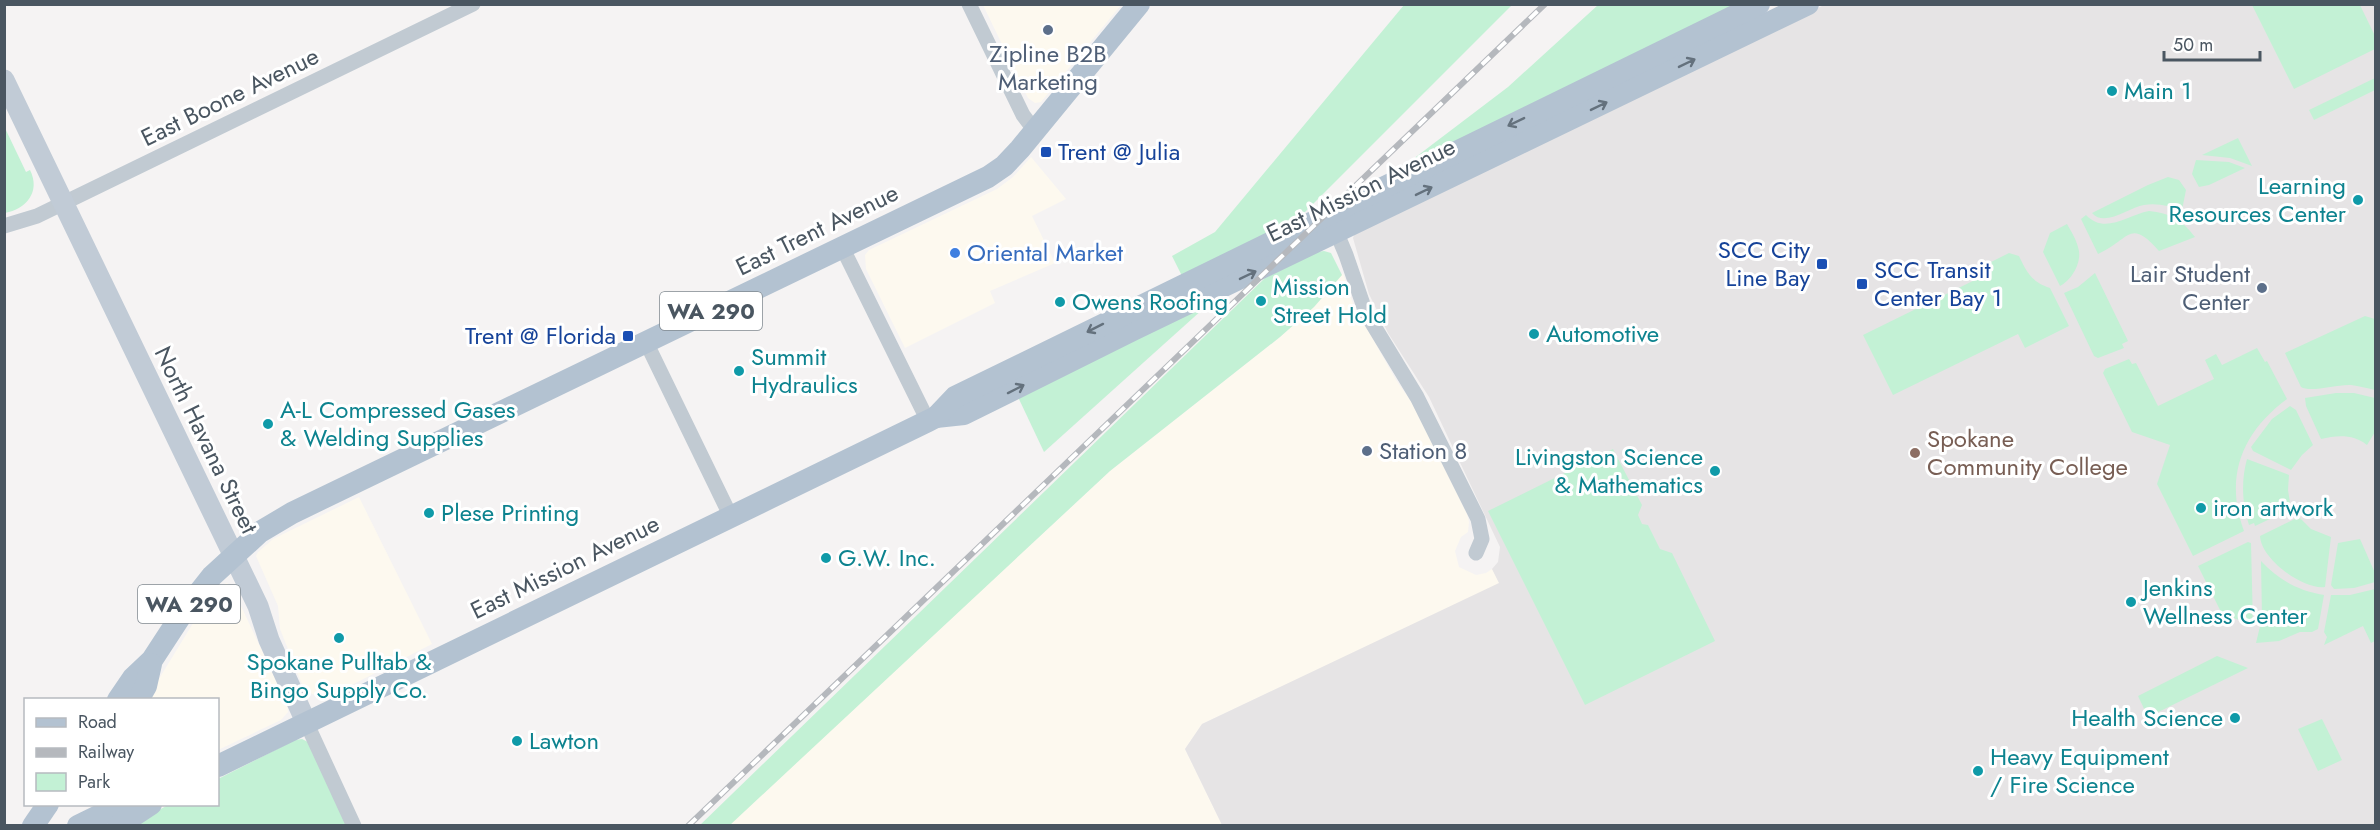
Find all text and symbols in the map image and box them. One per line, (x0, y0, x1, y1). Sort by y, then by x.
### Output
marker: Zipline B2B Marketing (1041, 23, 1055, 37)
scale bar (2164, 24, 2260, 62)
text: 50 m (2173, 32, 2213, 58)
place label: Zipline B2B Marketing (989, 36, 1107, 99)
street label: East Boone Avenue (135, 38, 325, 155)
one-way arrow (1678, 56, 1696, 68)
place label: Main 1 (2124, 73, 2192, 108)
marker: Main 1 (2105, 84, 2119, 98)
one-way arrow (1590, 99, 1608, 111)
one-way arrow (1507, 117, 1525, 129)
street label: East Mission Avenue (1260, 129, 1461, 251)
place label: Trent @ Julia (1058, 134, 1180, 169)
marker: Trent @ Julia (1039, 145, 1053, 159)
place label: Learning Resources Center (2168, 168, 2347, 231)
street label: East Trent Avenue (729, 175, 904, 284)
one-way arrow (1414, 184, 1432, 196)
marker: Learning Resources Center (2351, 193, 2365, 207)
place label: SCC City Line Bay (1718, 232, 1810, 295)
place label: Oriental Market (967, 235, 1123, 270)
marker: Oriental Market (948, 246, 962, 260)
place label: SCC Transit Center Bay 1 (1874, 252, 2002, 315)
place label: Lair Student Center (2130, 256, 2251, 319)
marker: SCC City Line Bay (1815, 257, 1829, 271)
one-way arrow (1238, 268, 1256, 280)
place label: Mission Street Hold (1273, 269, 1387, 332)
marker: SCC Transit Center Bay 1 (1855, 277, 1869, 291)
marker: Lair Student Center (2255, 281, 2269, 295)
place label: Owens Roofing (1072, 284, 1228, 319)
road number: WA 290 (660, 292, 762, 330)
marker: Mission Street Hold (1254, 294, 1268, 308)
marker: Owens Roofing (1053, 295, 1067, 309)
place label: Automotive (1546, 316, 1659, 351)
place label: Trent @ Florida (465, 318, 616, 353)
one-way arrow (1087, 322, 1105, 334)
marker: Automotive (1527, 327, 1541, 341)
marker: Trent @ Florida (621, 329, 635, 343)
place label: Summit Hydraulics (751, 339, 858, 402)
street label: North Havana Street (146, 340, 267, 540)
marker: Summit Hydraulics (732, 364, 746, 378)
one-way arrow (1007, 382, 1025, 394)
place label: A-L Compressed Gases & Welding Supplies (280, 392, 516, 455)
marker: A-L Compressed Gases & Welding Supplies (261, 417, 275, 431)
place label: Spokane Community College (1927, 421, 2128, 484)
place label: Station 8 (1379, 433, 1467, 468)
place label: Livingston Science & Mathematics (1515, 439, 1703, 502)
marker: Station 8 (1360, 444, 1374, 458)
marker: Spokane Community College (1908, 446, 1922, 460)
marker: Livingston Science & Mathematics (1708, 464, 1722, 478)
place label: iron artwork (2213, 490, 2334, 525)
place label: Plese Printing (441, 495, 579, 530)
marker: iron artwork (2194, 501, 2208, 515)
marker: Plese Printing (422, 506, 436, 520)
street label: East Mission Avenue (464, 506, 665, 628)
place label: G.W. Inc. (838, 540, 936, 575)
marker: G.W. Inc. (819, 551, 833, 565)
place label: Jenkins Wellness Center (2140, 570, 2308, 633)
road number: WA 290 (138, 585, 240, 623)
marker: Jenkins Wellness Center (2124, 595, 2138, 609)
marker: Spokane Pulltab & Bingo Supply Co. (332, 631, 346, 645)
place label: Spokane Pulltab & Bingo Supply Co. (247, 644, 431, 707)
legend (24, 698, 219, 806)
place label: Health Science (2071, 700, 2223, 735)
text: Road (78, 709, 117, 735)
marker: Health Science (2228, 711, 2242, 725)
place label: Lawton (529, 723, 599, 758)
marker: Lawton (510, 734, 524, 748)
text: Railway (78, 739, 134, 765)
place label: Heavy Equipment / Fire Science (1990, 739, 2169, 802)
marker: Heavy Equipment / Fire Science (1971, 764, 1985, 778)
text: Park (78, 769, 110, 795)

